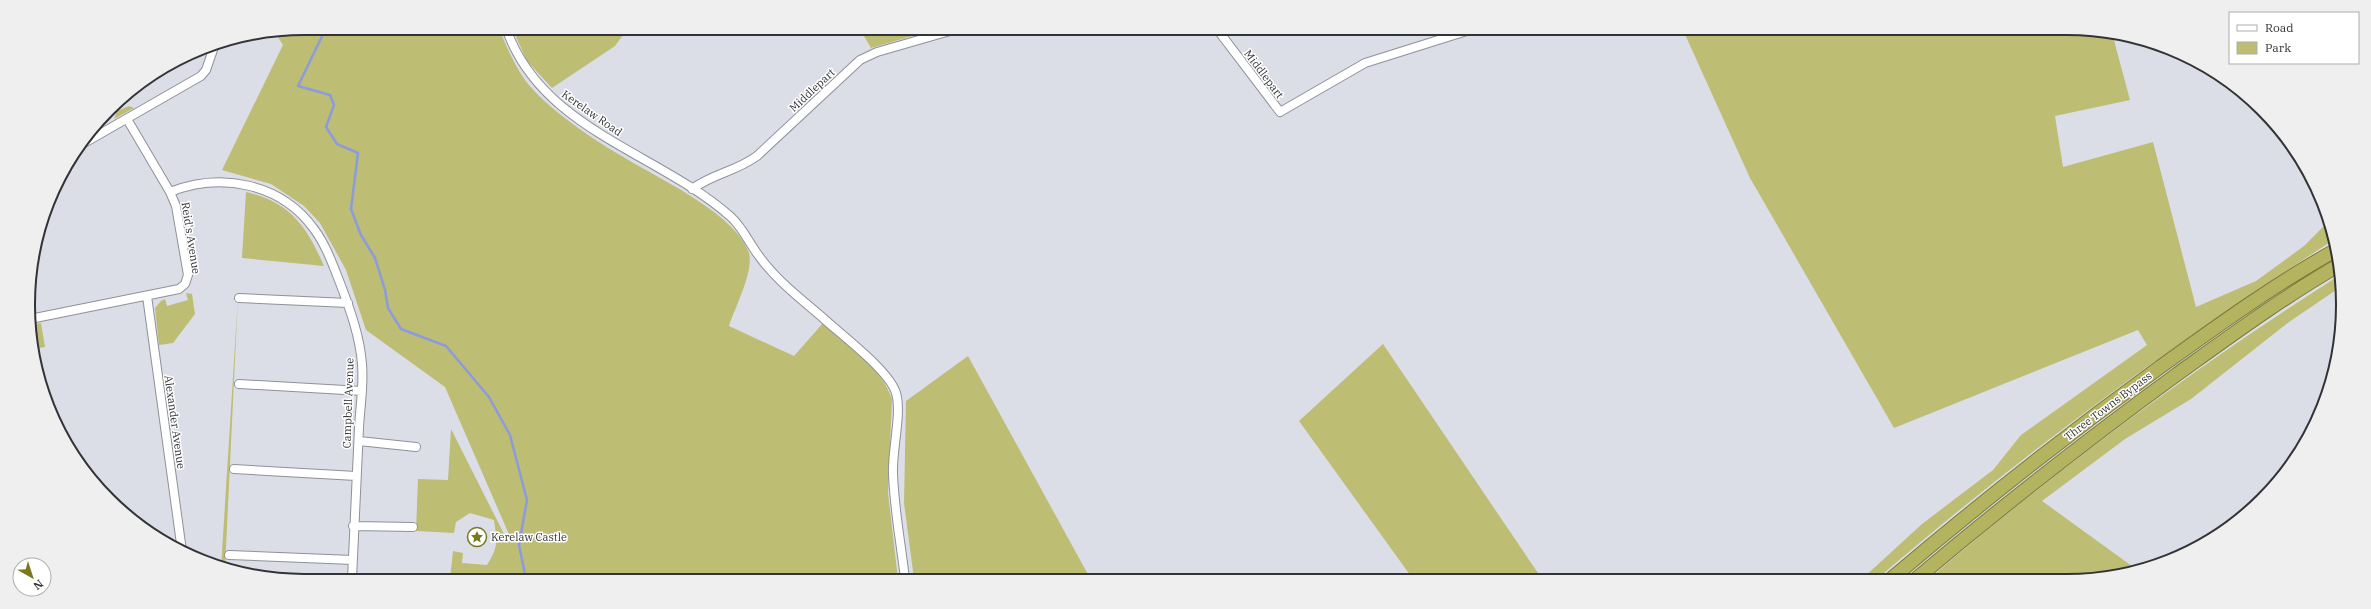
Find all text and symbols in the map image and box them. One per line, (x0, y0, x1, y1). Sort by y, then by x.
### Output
legend (2229, 12, 2359, 64)
text: Road (2265, 20, 2294, 35)
text: Park (2265, 40, 2291, 55)
street label: Middlepart (1241, 47, 1287, 101)
street label: Middlepart (786, 65, 838, 115)
street label: Kerelaw Road (559, 87, 625, 139)
street label: Reid's Avenue (178, 201, 204, 275)
street label: Campbell Avenue (339, 357, 357, 449)
street label: Three Towns Bypass (2061, 368, 2155, 444)
street label: Alexander Avenue (161, 374, 189, 470)
place icon: Kerelaw Castle (466, 526, 488, 548)
place label: Kerelaw Castle (491, 530, 567, 544)
north arrow (12, 557, 52, 597)
text: N (30, 577, 46, 593)

